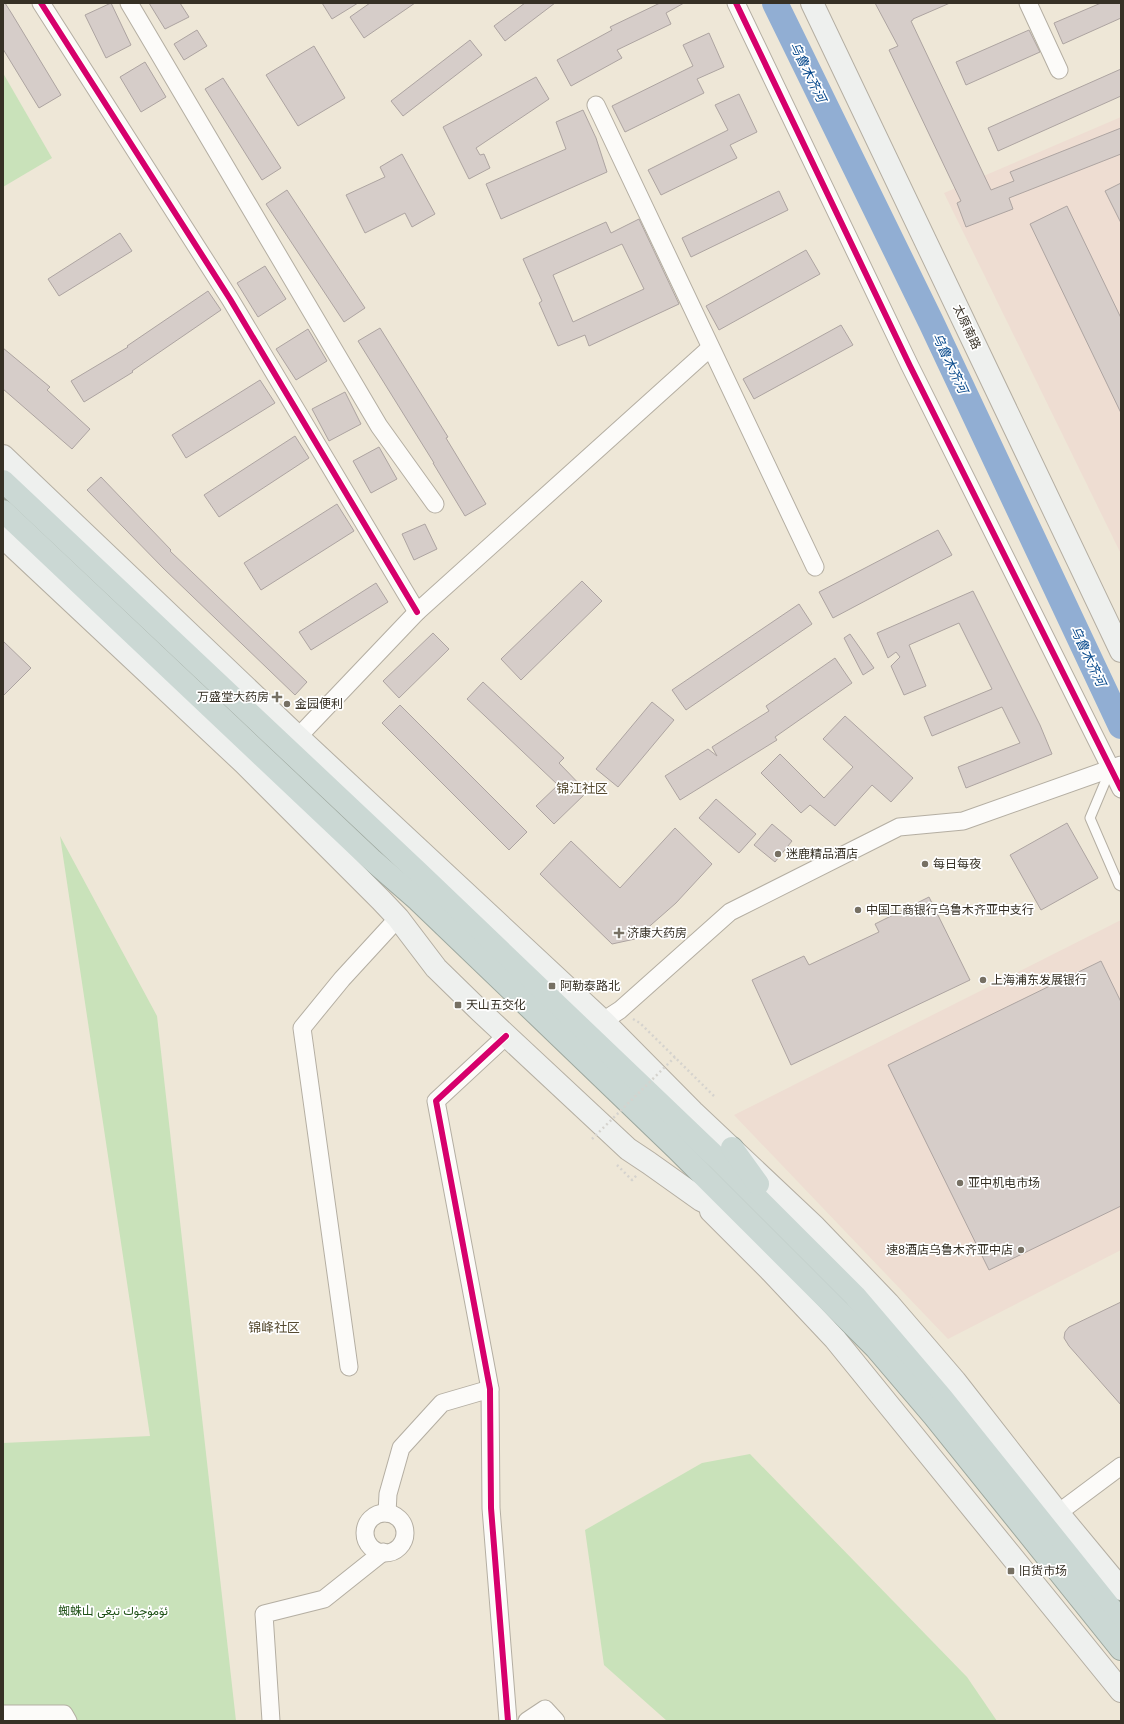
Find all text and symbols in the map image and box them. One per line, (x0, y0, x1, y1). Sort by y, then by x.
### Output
water label: 乌鲁木齐河 (787, 39, 830, 107)
street label: 太原南路 (951, 302, 983, 352)
water label: 乌鲁木齐河 (929, 330, 972, 398)
water label: 乌鲁木齐河 (1067, 623, 1110, 691)
place label: 万盛堂大药房 (197, 690, 269, 704)
marker: 万盛堂大药房 (272, 692, 282, 702)
place label: 金园便利 (295, 697, 343, 711)
marker: 金园便利 (282, 699, 292, 709)
district label: 锦江社区 (556, 781, 608, 796)
place label: 迷鹿精品酒店 (786, 847, 858, 861)
marker: 迷鹿精品酒店 (773, 849, 783, 859)
place label: 每日每夜 (933, 857, 981, 871)
marker: 每日每夜 (920, 859, 930, 869)
place label: 中国工商银行乌鲁木齐亚中支行 (866, 903, 1034, 917)
marker: 中国工商银行乌鲁木齐亚中支行 (853, 905, 863, 915)
place label: 济康大药房 (627, 926, 687, 940)
marker: 济康大药房 (614, 928, 624, 938)
place label: 上海浦东发展银行 (991, 973, 1087, 987)
marker: 上海浦东发展银行 (978, 975, 988, 985)
place label: 阿勒泰路北 (560, 979, 620, 993)
marker: 阿勒泰路北 (547, 981, 557, 991)
place label: 天山五交化 (466, 998, 526, 1012)
marker: 天山五交化 (453, 1000, 463, 1010)
place label: 亚中机电市场 (968, 1176, 1040, 1190)
marker: 亚中机电市场 (955, 1178, 965, 1188)
place label: 速8酒店乌鲁木齐亚中店 (886, 1243, 1013, 1257)
marker: 速8酒店乌鲁木齐亚中店 (1016, 1245, 1026, 1255)
district label: 锦峰社区 (248, 1320, 300, 1335)
place label: 旧货市场 (1019, 1564, 1067, 1578)
marker: 旧货市场 (1006, 1566, 1016, 1576)
park label: 蜘蛛山 ئۆمۈچۈك تېغى (58, 1604, 168, 1620)

